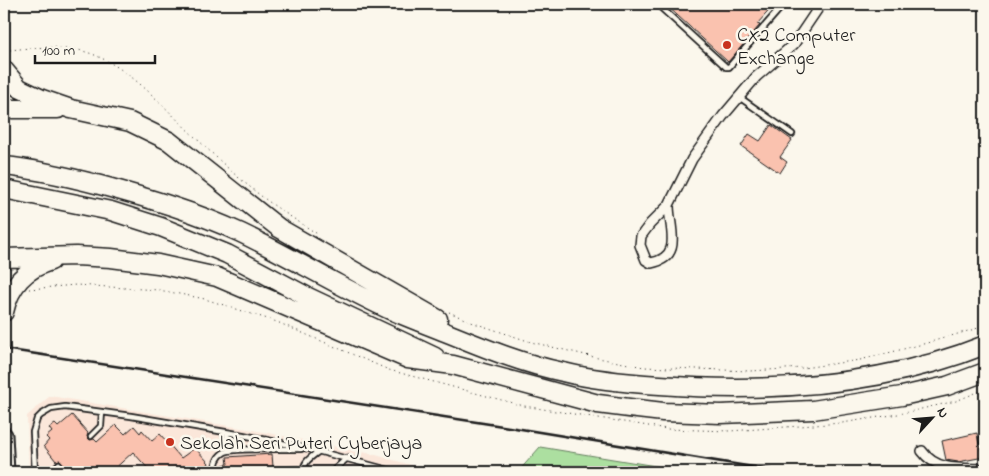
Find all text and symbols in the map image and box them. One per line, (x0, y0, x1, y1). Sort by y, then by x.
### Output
place label: CX2 Computer Exchange (737, 22, 856, 75)
scale bar (35, 32, 155, 64)
marker: CX2 Computer Exchange (721, 39, 733, 51)
text: 100 m (42, 40, 75, 62)
north arrow (906, 394, 956, 444)
text: N (931, 404, 954, 422)
place label: Sekolah Seri Puteri Cyberjaya (180, 430, 422, 459)
marker: Sekolah Seri Puteri Cyberjaya (164, 436, 176, 448)

